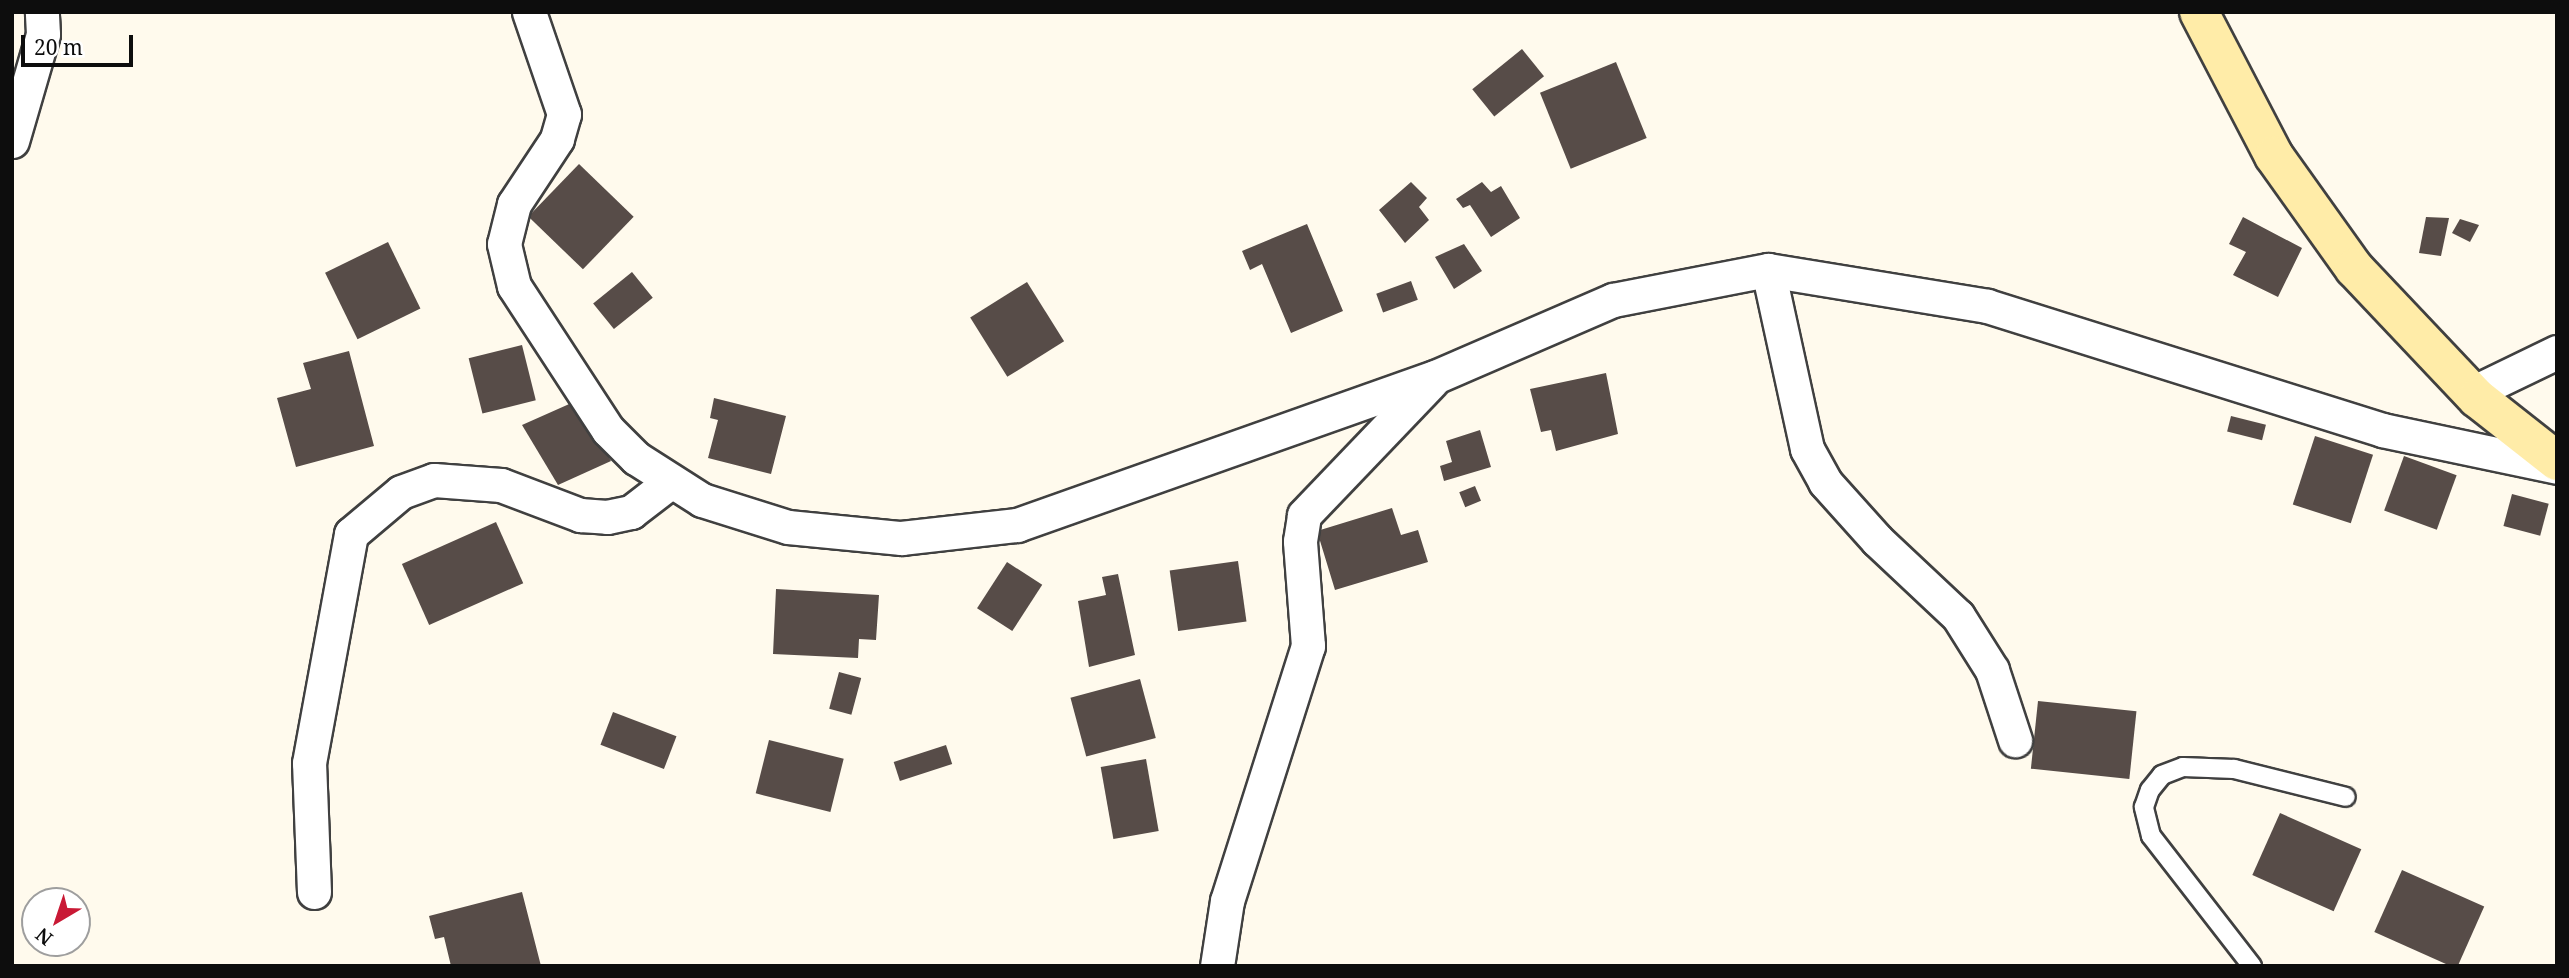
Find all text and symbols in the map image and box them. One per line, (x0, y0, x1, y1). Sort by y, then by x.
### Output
scale bar (24, 21, 136, 65)
text: 20 m (34, 33, 83, 61)
north arrow (21, 887, 91, 957)
text: N (30, 922, 58, 952)

